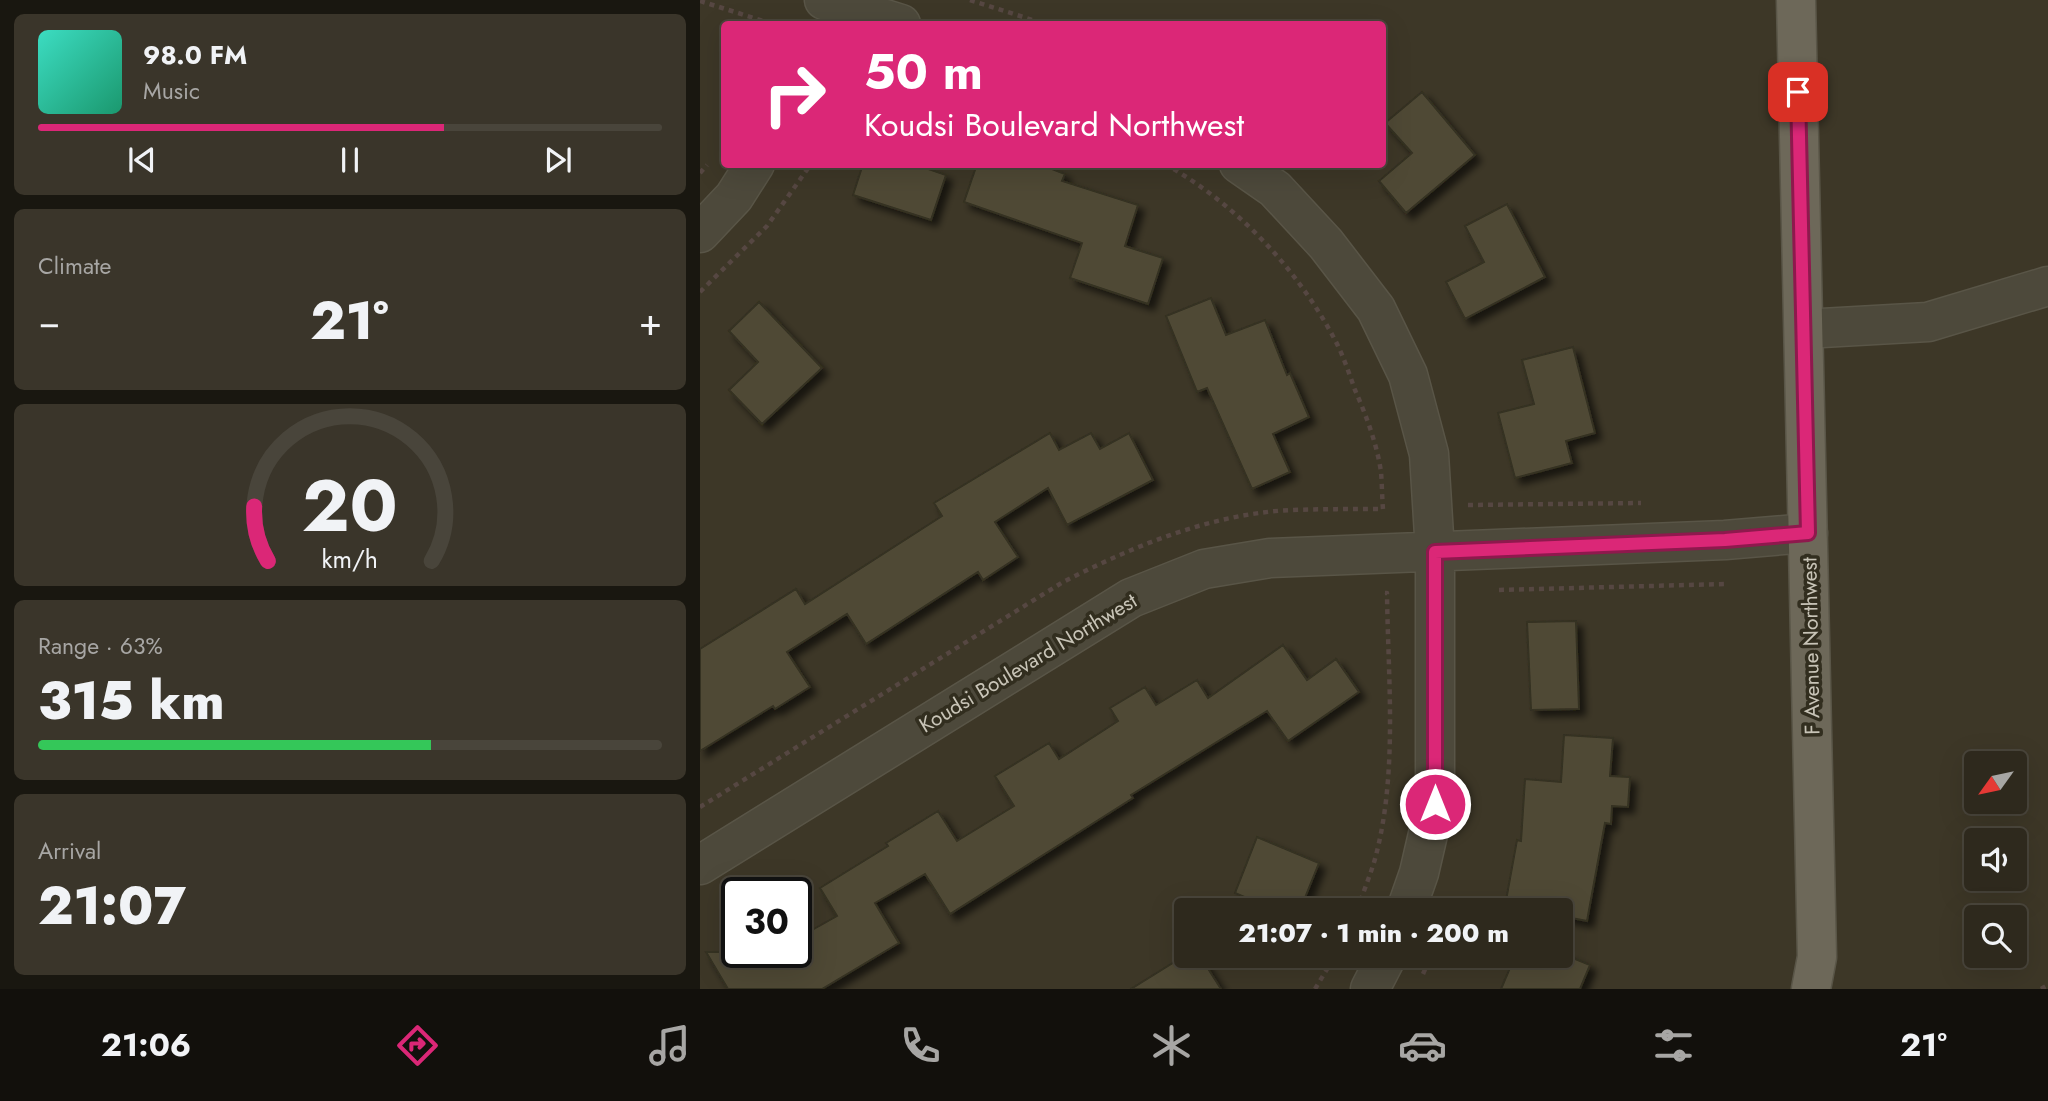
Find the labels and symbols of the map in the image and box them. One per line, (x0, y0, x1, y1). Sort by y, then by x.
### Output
pin (1768, 62, 1828, 122)
street label: F Avenue Northwest (1794, 557, 1828, 735)
street label: Koudsi Boulevard Northwest (913, 586, 1143, 740)
north arrow (1964, 751, 2026, 814)
position arrow (1398, 767, 1472, 841)
speed limit sign: 30 (721, 877, 812, 968)

